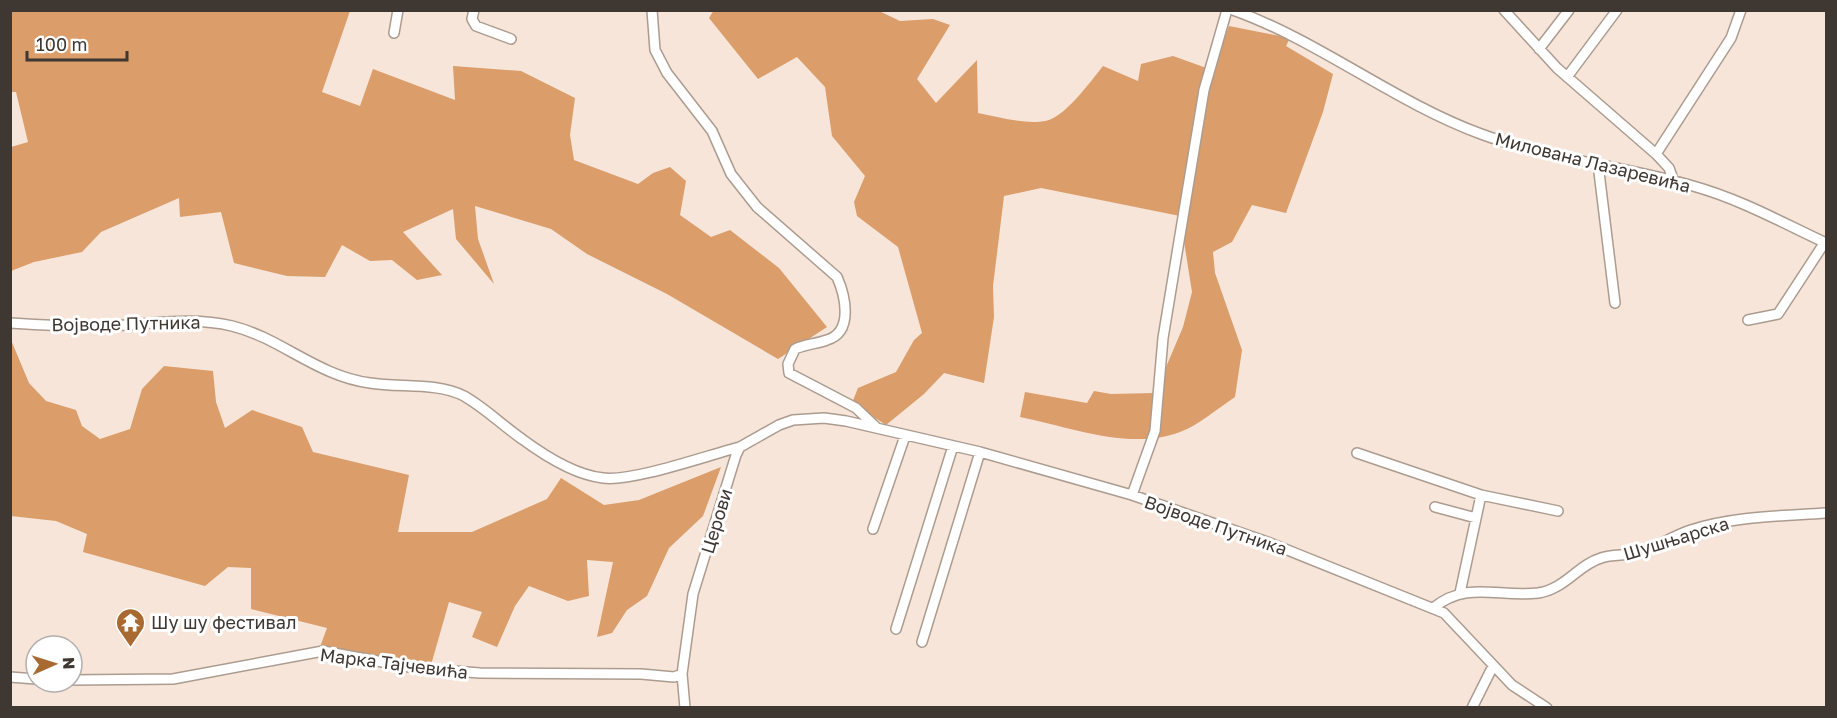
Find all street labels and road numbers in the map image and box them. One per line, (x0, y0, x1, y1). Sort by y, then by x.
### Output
street label: Милована Лазаревића (1493, 127, 1693, 197)
street label: Војводе Путника (51, 311, 201, 335)
street label: Церови (696, 486, 736, 556)
street label: Војводе Путника (1142, 490, 1290, 560)
street label: Шушњарска (1621, 512, 1731, 564)
street label: Марка Тајчевића (319, 643, 469, 683)

